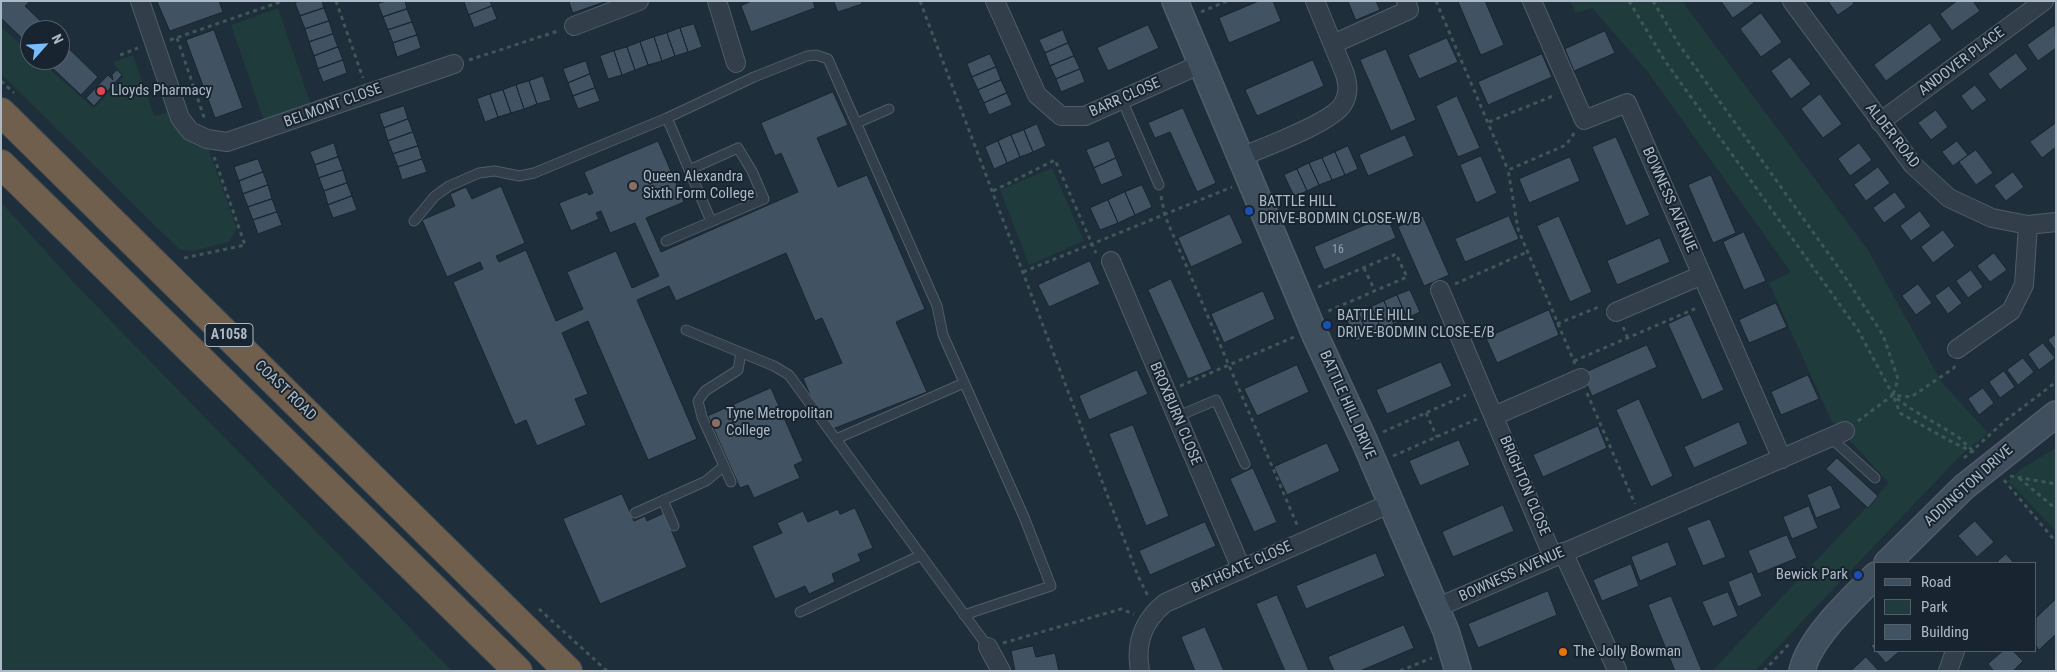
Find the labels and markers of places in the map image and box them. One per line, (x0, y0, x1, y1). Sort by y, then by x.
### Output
place label: Lloyds Pharmacy (111, 82, 212, 100)
marker: Lloyds Pharmacy (95, 85, 107, 97)
place label: Queen Alexandra Sixth Form College (643, 168, 754, 203)
marker: Queen Alexandra Sixth Form College (627, 180, 639, 192)
place label: BATTLE HILL DRIVE-BODMIN CLOSE-W/B (1259, 193, 1421, 228)
marker: BATTLE HILL DRIVE-BODMIN CLOSE-W/B (1243, 205, 1255, 217)
place label: BATTLE HILL DRIVE-BODMIN CLOSE-E/B (1337, 307, 1495, 342)
marker: BATTLE HILL DRIVE-BODMIN CLOSE-E/B (1321, 319, 1333, 331)
place label: Tyne Metropolitan College (726, 405, 833, 440)
marker: Tyne Metropolitan College (710, 417, 722, 429)
place label: Bewick Park (1776, 566, 1848, 584)
marker: Bewick Park (1852, 569, 1864, 581)
place label: The Jolly Bowman (1573, 643, 1681, 661)
marker: The Jolly Bowman (1557, 646, 1569, 658)

